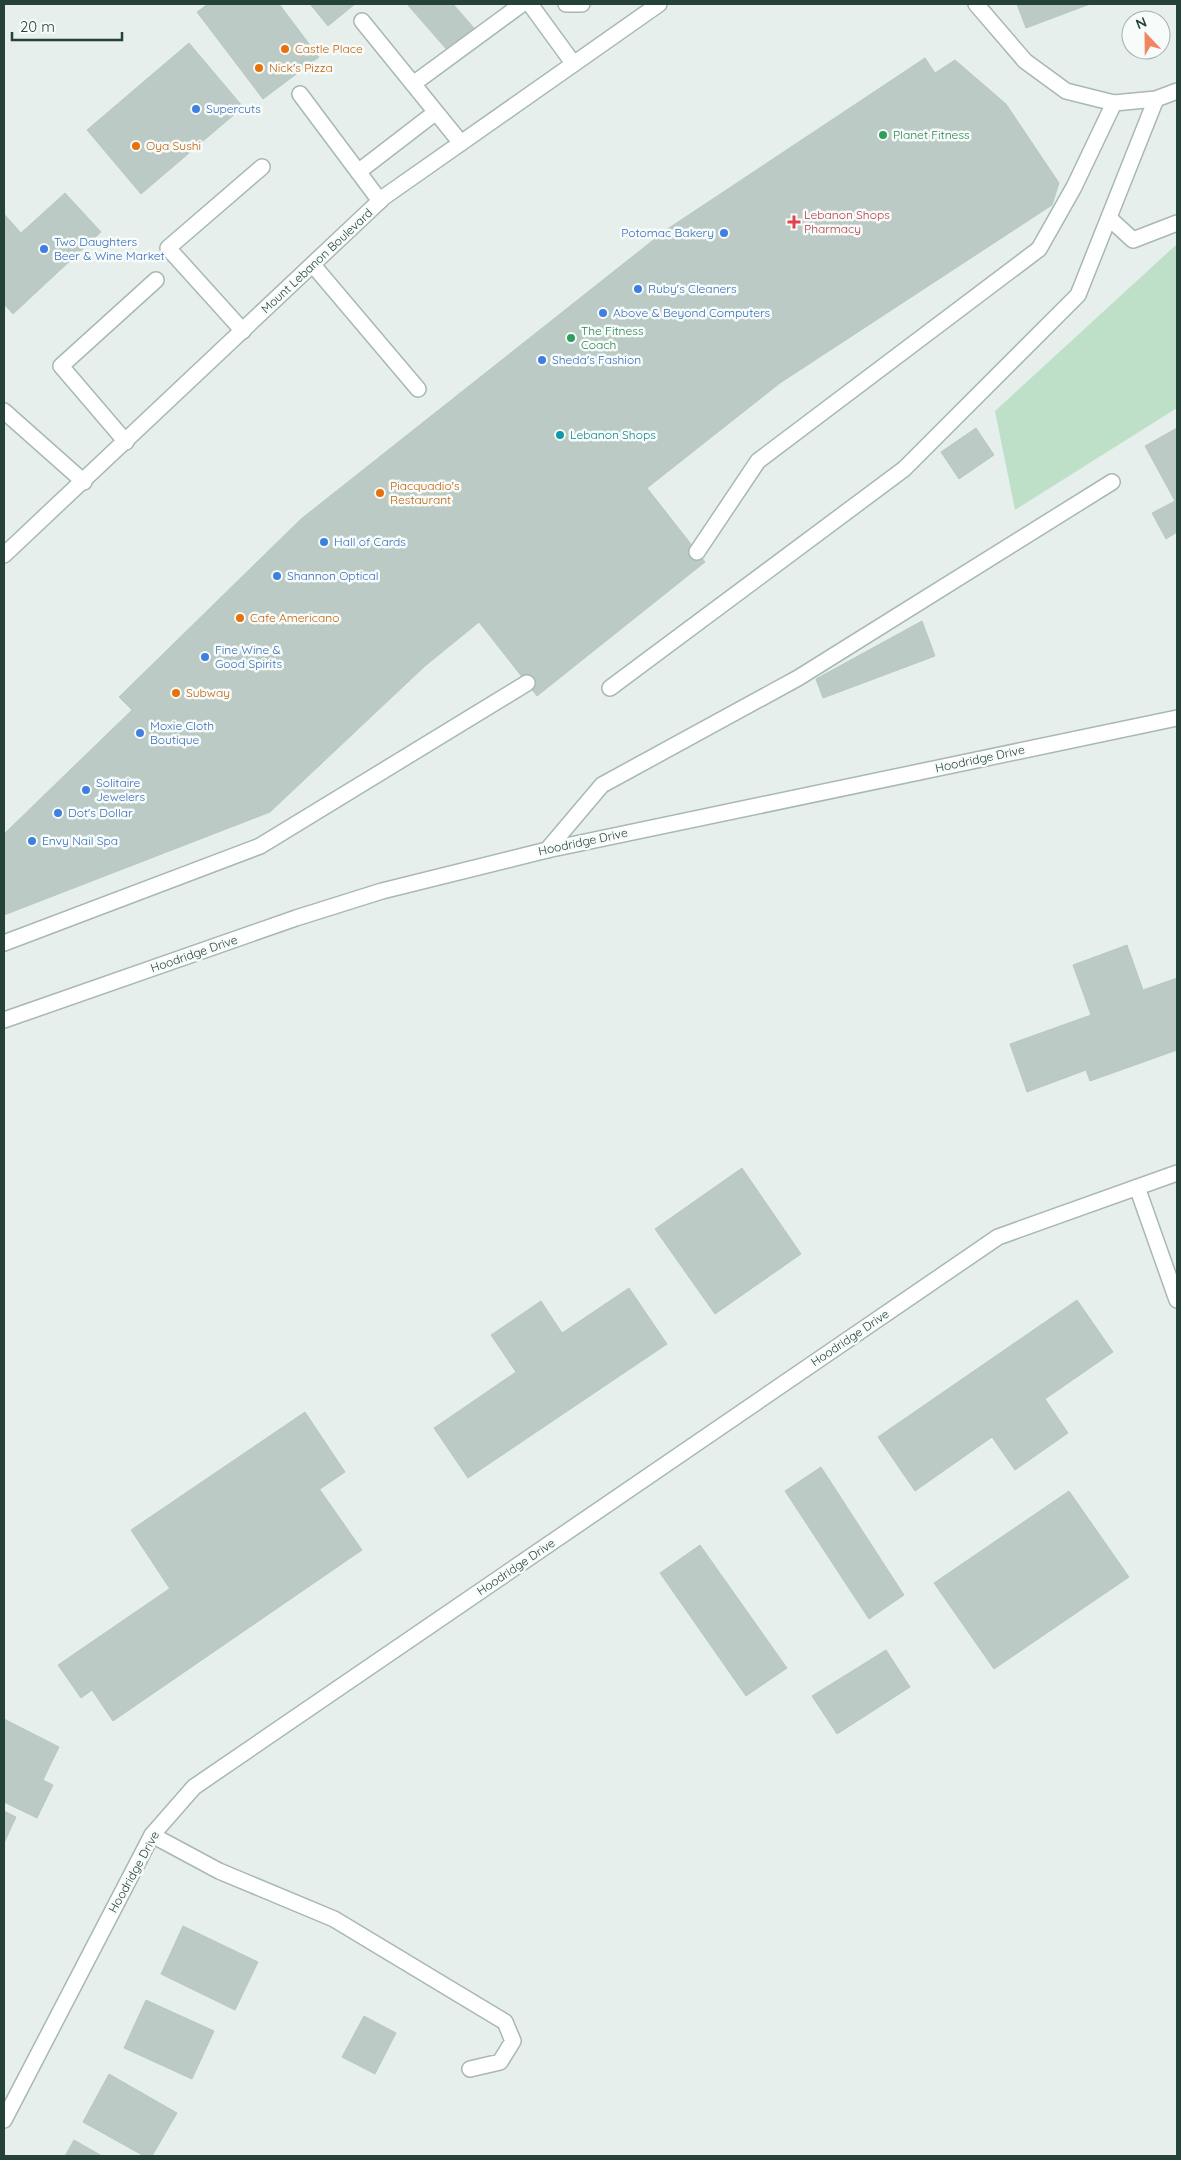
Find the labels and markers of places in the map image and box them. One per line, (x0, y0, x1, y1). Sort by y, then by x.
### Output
place label: Castle Place (295, 41, 363, 56)
marker: Castle Place (279, 43, 291, 55)
place label: Nick's Pizza (269, 60, 333, 75)
marker: Nick's Pizza (253, 62, 265, 74)
place label: Supercuts (206, 101, 261, 116)
marker: Supercuts (190, 103, 202, 115)
place label: Planet Fitness (893, 127, 970, 142)
marker: Planet Fitness (877, 129, 889, 141)
place label: Oya Sushi (146, 138, 201, 153)
marker: Oya Sushi (130, 140, 142, 152)
place label: Lebanon Shops Pharmacy (804, 207, 890, 236)
marker: Lebanon Shops Pharmacy (788, 216, 800, 228)
place label: Potomac Bakery (621, 225, 714, 240)
marker: Potomac Bakery (718, 227, 730, 239)
place label: Two Daughters Beer & Wine Market (54, 234, 165, 263)
marker: Two Daughters Beer & Wine Market (38, 243, 50, 255)
place label: Ruby's Cleaners (648, 281, 737, 296)
marker: Ruby's Cleaners (632, 283, 644, 295)
place label: Above & Beyond Computers (613, 305, 771, 320)
marker: Above & Beyond Computers (597, 307, 609, 319)
place label: The Fitness Coach (581, 323, 644, 352)
marker: The Fitness Coach (565, 332, 577, 344)
place label: Sheda's Fashion (552, 352, 641, 367)
marker: Sheda's Fashion (536, 354, 548, 366)
place label: Lebanon Shops (570, 427, 656, 442)
marker: Lebanon Shops (554, 429, 566, 441)
place label: Piacquadio's Restaurant (390, 478, 460, 507)
marker: Piacquadio's Restaurant (374, 487, 386, 499)
place label: Hall of Cards (334, 534, 406, 549)
marker: Hall of Cards (318, 536, 330, 548)
place label: Shannon Optical (287, 568, 379, 583)
marker: Shannon Optical (271, 570, 283, 582)
place label: Cafe Americano (250, 610, 339, 625)
marker: Cafe Americano (234, 612, 246, 624)
place label: Fine Wine & Good Spirits (215, 642, 282, 671)
marker: Fine Wine & Good Spirits (199, 651, 211, 663)
place label: Subway (186, 685, 230, 700)
marker: Subway (170, 687, 182, 699)
place label: Moxie Cloth Boutique (150, 718, 214, 747)
marker: Moxie Cloth Boutique (134, 727, 146, 739)
place label: Solitaire Jewelers (96, 775, 145, 804)
marker: Solitaire Jewelers (80, 784, 92, 796)
place label: Dot's Dollar (68, 805, 133, 820)
marker: Dot's Dollar (52, 807, 64, 819)
place label: Envy Nail Spa (42, 833, 118, 848)
marker: Envy Nail Spa (26, 835, 38, 847)

